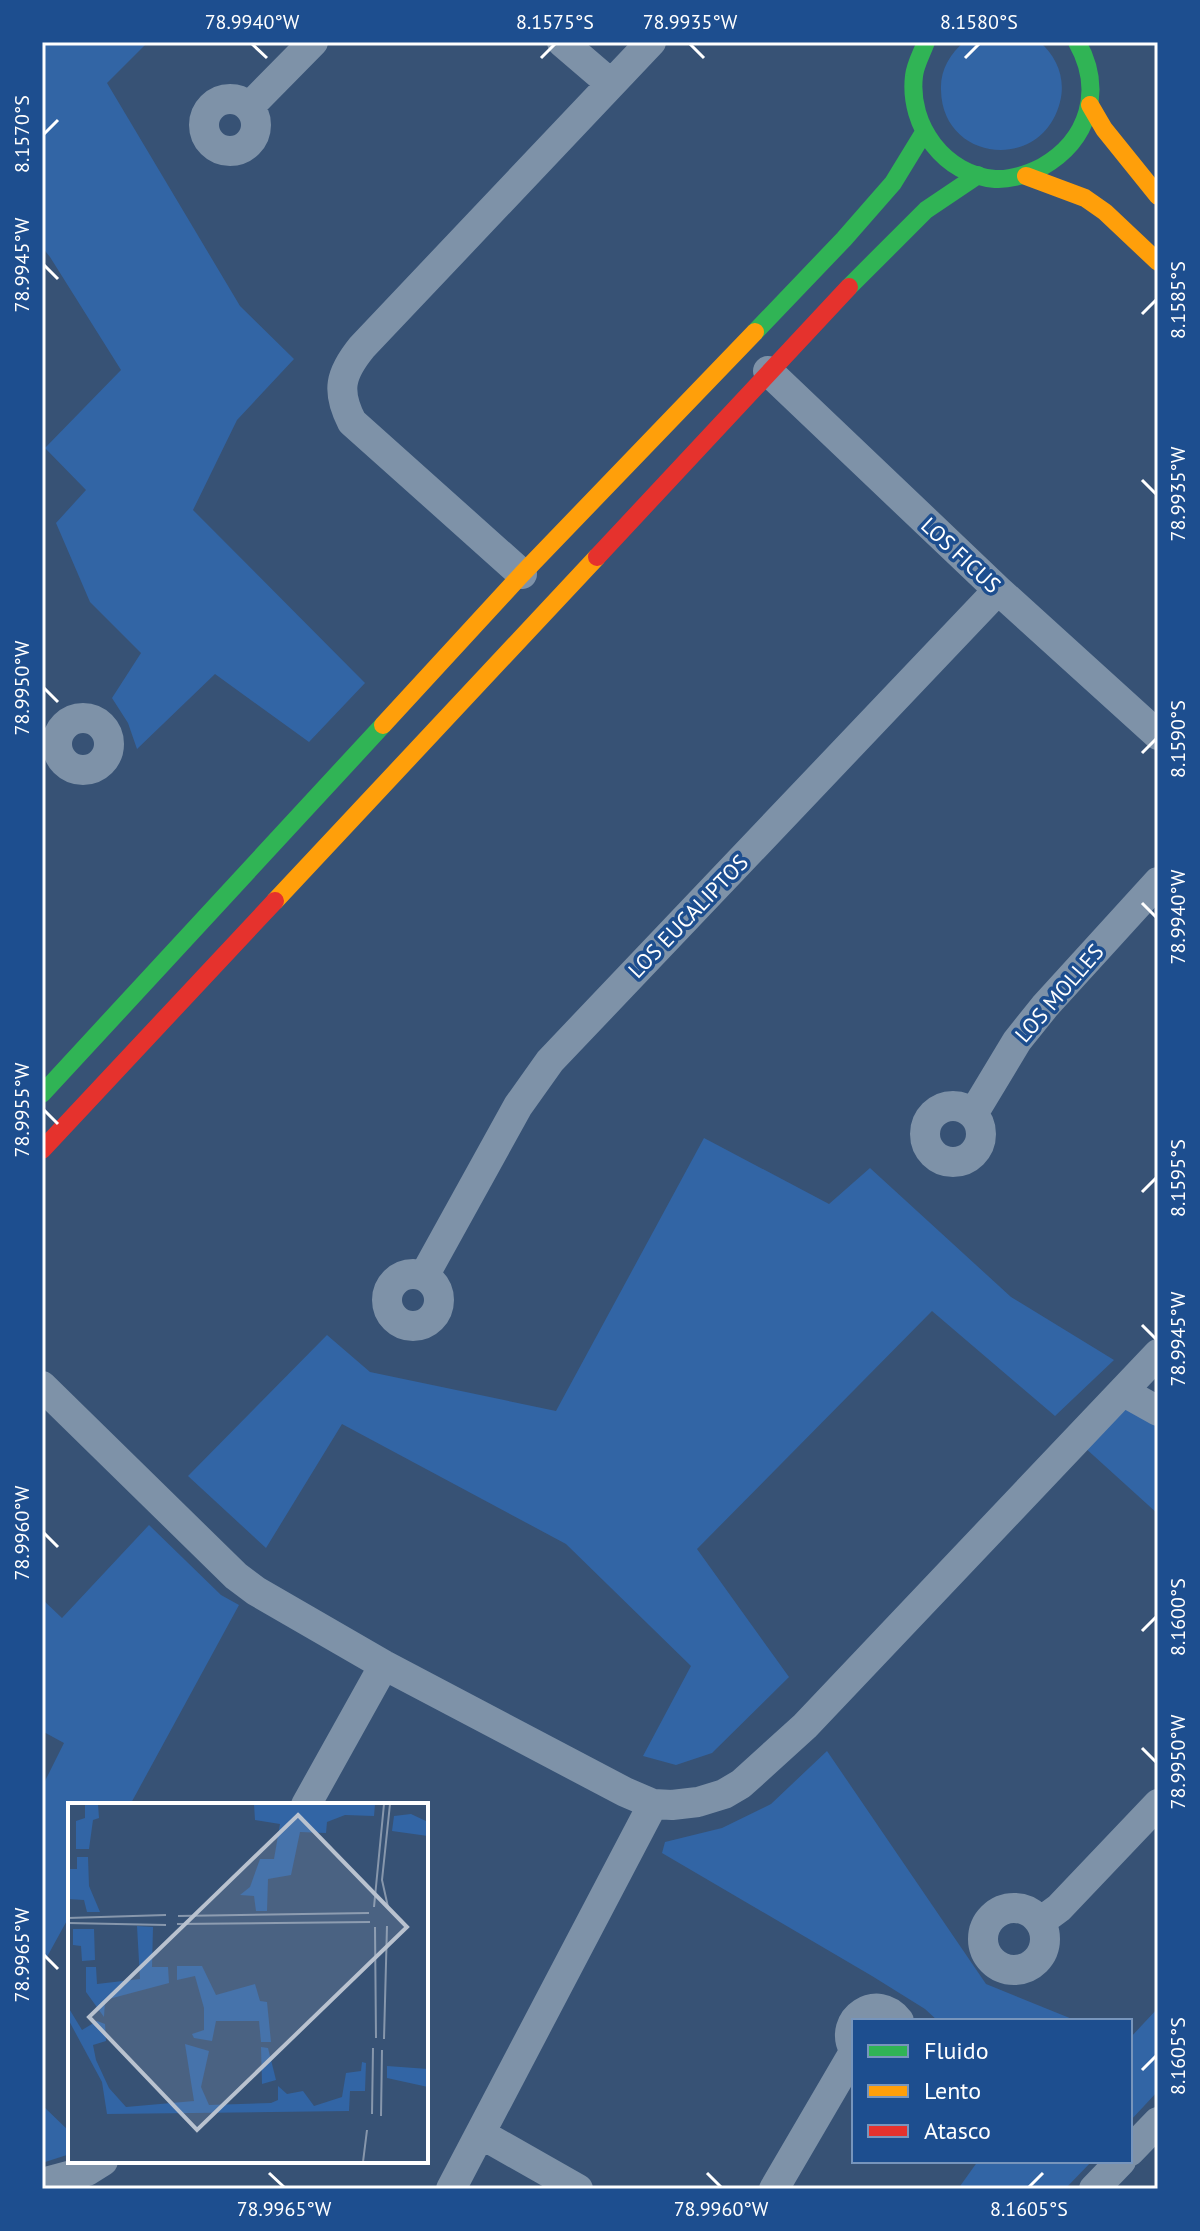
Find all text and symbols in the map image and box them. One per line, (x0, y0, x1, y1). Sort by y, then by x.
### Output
text: 78.9940°W (205, 9, 300, 35)
text: 8.1575°S (516, 9, 594, 35)
text: 78.9935°W (643, 9, 738, 35)
text: 8.1580°S (940, 9, 1018, 35)
text: 8.1570°S (9, 95, 35, 173)
text: 78.9945°W (9, 217, 35, 312)
text: 8.1585°S (1165, 261, 1191, 339)
text: 78.9935°W (1165, 446, 1191, 541)
street label: LOS FICUS (915, 511, 1007, 599)
text: 78.9950°W (9, 640, 35, 735)
text: 8.1590°S (1165, 700, 1191, 778)
street label: LOS EUCALIPTOS (622, 848, 754, 984)
text: 78.9940°W (1165, 869, 1191, 964)
street label: LOS MOLLES (1009, 938, 1109, 1048)
text: 78.9955°W (9, 1062, 35, 1157)
text: 8.1595°S (1165, 1139, 1191, 1217)
text: 78.9945°W (1165, 1291, 1191, 1386)
text: 78.9960°W (9, 1485, 35, 1580)
text: 8.1600°S (1165, 1578, 1191, 1656)
text: 78.9950°W (1165, 1714, 1191, 1809)
inset map (68, 1803, 428, 2163)
text: 78.9965°W (9, 1907, 35, 2002)
text: 8.1605°S (1165, 2017, 1191, 2095)
legend (852, 2019, 1132, 2163)
text: Fluido (924, 2035, 989, 2066)
text: Lento (924, 2075, 981, 2106)
text: Atasco (924, 2115, 991, 2146)
text: 78.9965°W (237, 2196, 332, 2222)
text: 78.9960°W (674, 2196, 769, 2222)
text: 8.1605°S (990, 2196, 1068, 2222)

